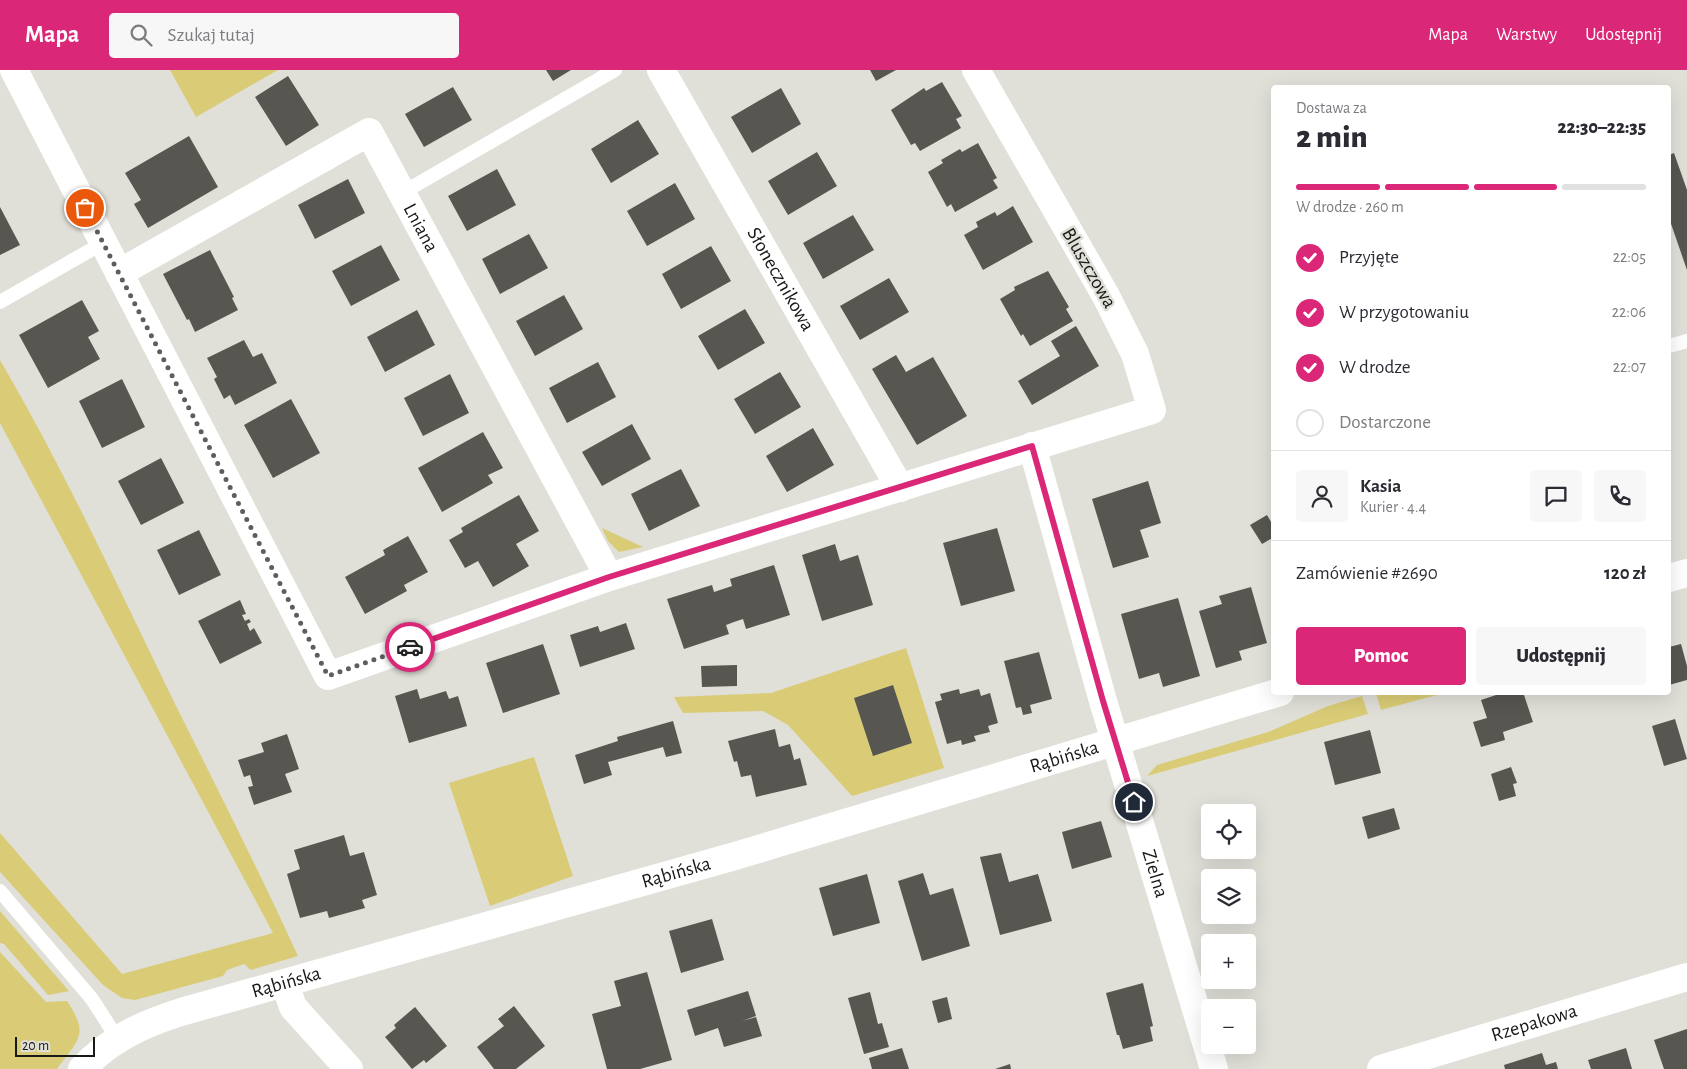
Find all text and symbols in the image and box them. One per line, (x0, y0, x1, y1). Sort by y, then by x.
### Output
search box (109, 13, 459, 58)
icon: search (127, 21, 155, 49)
text: Mapa (25, 23, 79, 47)
text: Szukaj tutaj (167, 26, 255, 45)
text: Mapa (1428, 26, 1468, 44)
text: Warstwy (1496, 26, 1557, 44)
text: Udostępnij (1585, 26, 1662, 44)
text: Dostawa za (1296, 100, 1367, 116)
text: 22:30–22:35 (1557, 118, 1646, 137)
text: 2 min (1296, 121, 1368, 153)
pin (64, 187, 106, 229)
icon: bag (71, 194, 99, 222)
text: W drodze · 260 m (1296, 199, 1404, 215)
street label: Lniana (400, 200, 442, 256)
street label: Słonecznikowa (743, 224, 818, 334)
street label: Bluszczowa (1058, 225, 1120, 311)
icon: check (1296, 244, 1324, 272)
text: Przyjęte (1339, 248, 1399, 267)
text: 22:05 (1613, 249, 1646, 265)
icon: check (1296, 299, 1324, 327)
text: W przygotowaniu (1339, 303, 1469, 322)
text: 22:06 (1612, 304, 1646, 320)
icon: check (1296, 354, 1324, 382)
text: W drodze (1339, 358, 1411, 377)
text: 22:07 (1613, 359, 1646, 375)
text: Dostarczone (1339, 413, 1431, 432)
button: person (1296, 470, 1348, 522)
button: chat (1530, 470, 1582, 522)
button: phone (1594, 470, 1646, 522)
text: Kasia (1360, 477, 1401, 496)
text: Kurier · 4.4 (1360, 499, 1426, 515)
text: Zamówienie #2690 (1296, 564, 1438, 583)
text: 120 zł (1604, 564, 1646, 583)
courier (385, 622, 435, 672)
button: Pomoc (1296, 627, 1466, 685)
button: Udostępnij (1476, 627, 1646, 685)
icon: car (396, 633, 424, 661)
street label: Rąbińska (1028, 737, 1101, 777)
pin (1113, 781, 1155, 823)
icon: home (1120, 788, 1148, 816)
map controls (1201, 804, 1256, 1054)
button: locate (1201, 804, 1256, 859)
street label: Zielna (1138, 847, 1172, 900)
street label: Rąbińska (639, 853, 713, 892)
button: layers (1201, 869, 1256, 924)
button: + (1201, 934, 1256, 989)
street label: Rąbińska (250, 963, 323, 1002)
button: − (1201, 999, 1256, 1054)
street label: Rzepakowa (1489, 1001, 1579, 1045)
scale bar (15, 1034, 95, 1057)
text: 20 m (22, 1039, 49, 1053)

